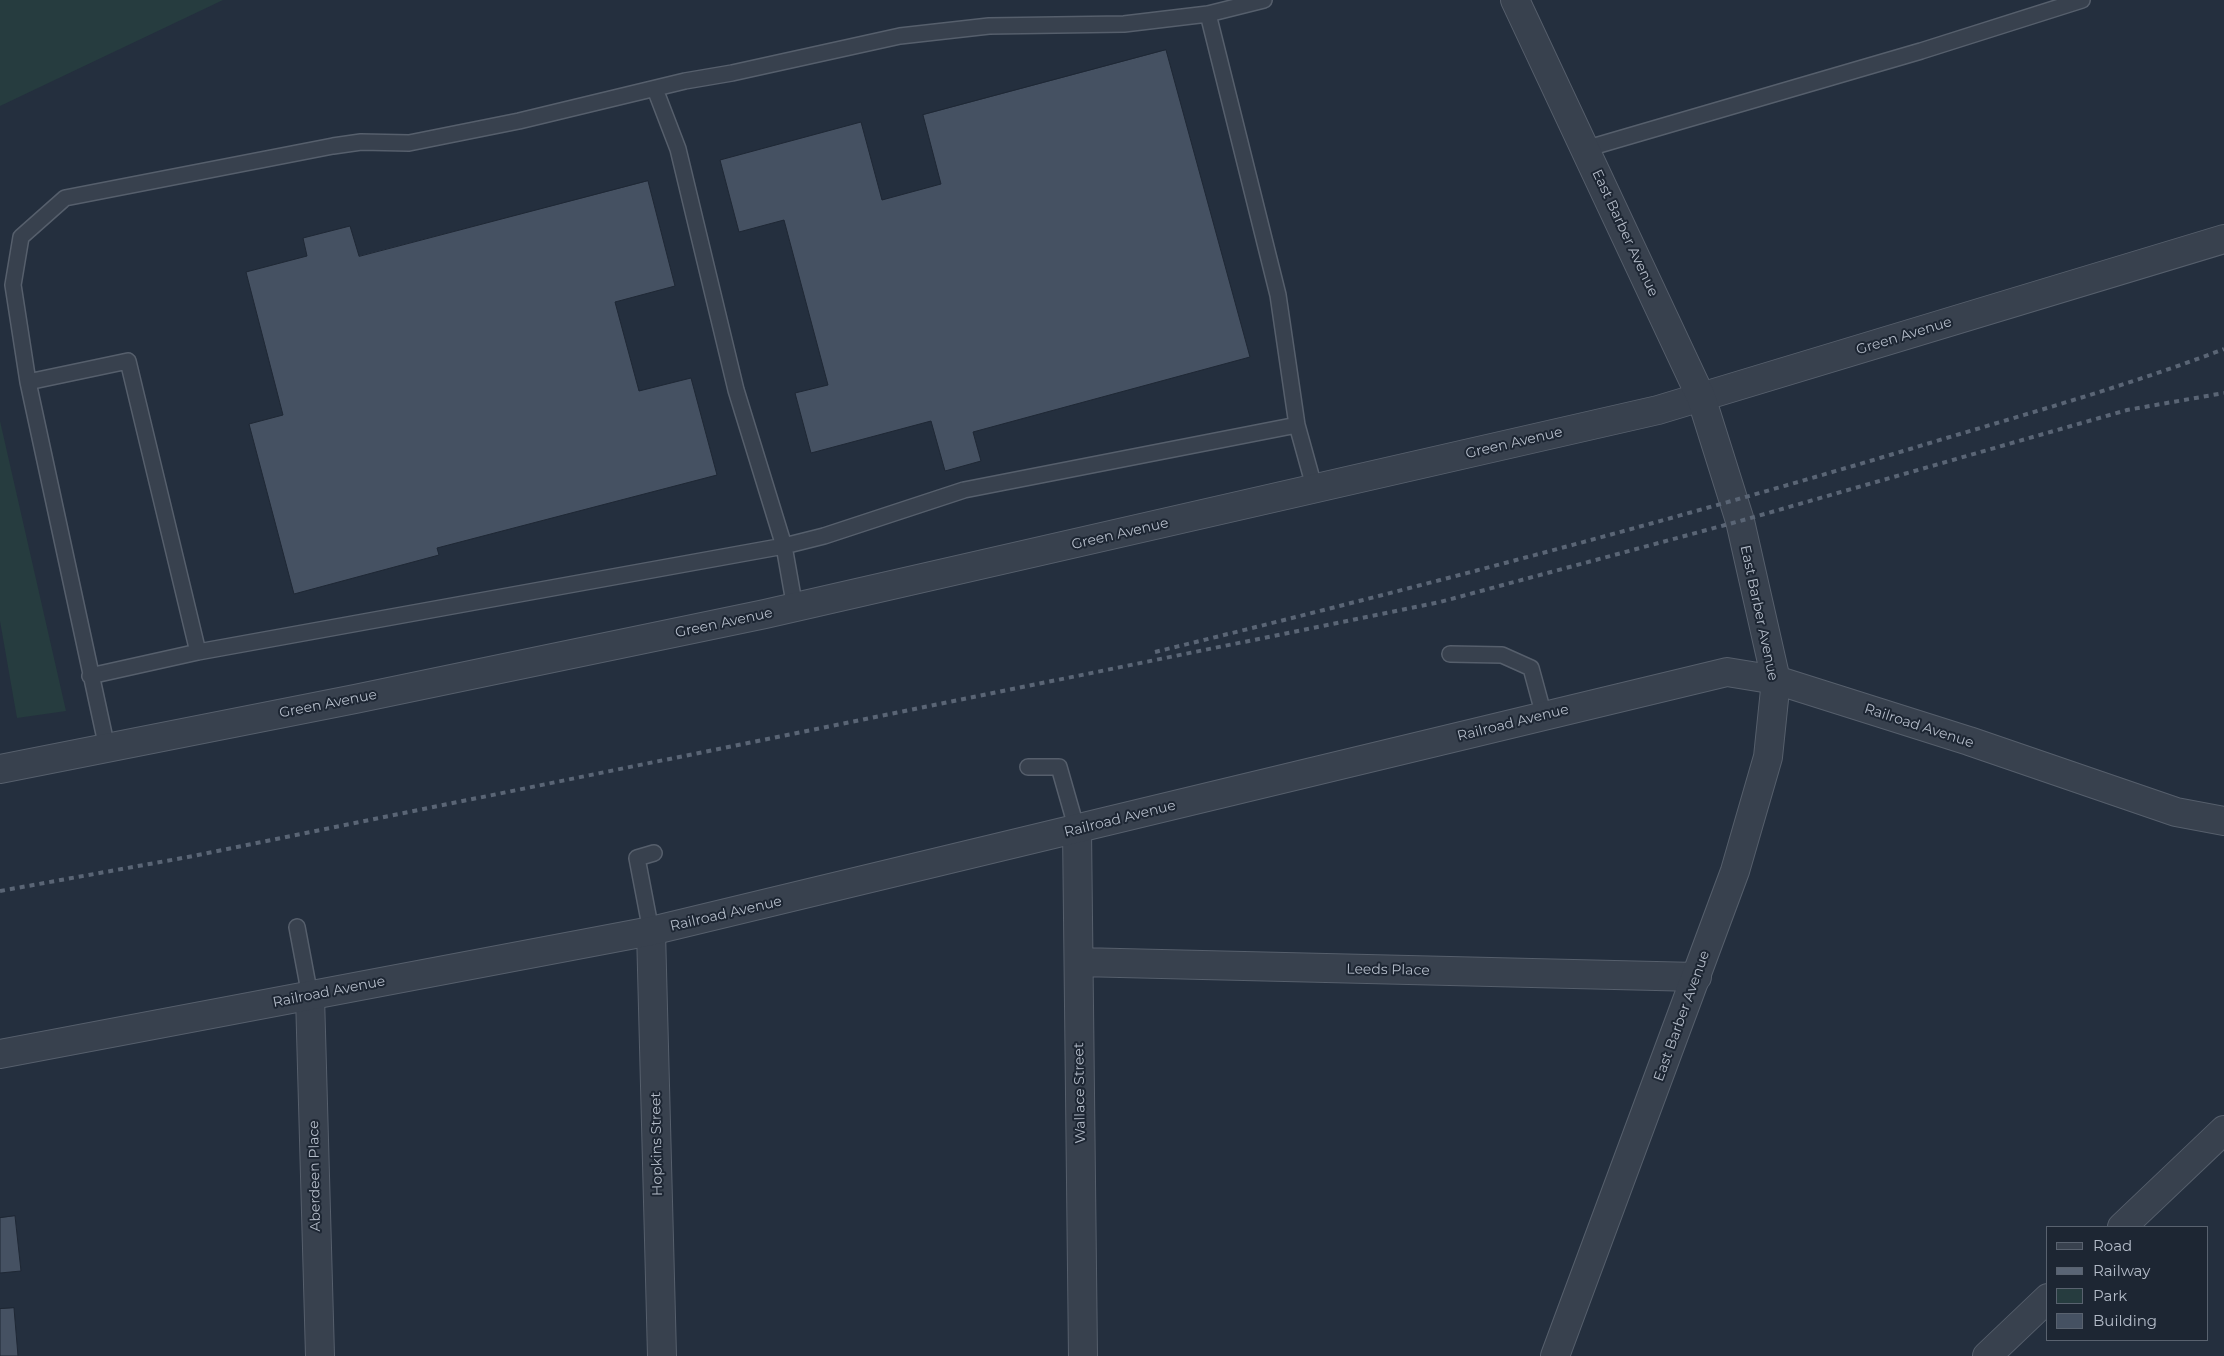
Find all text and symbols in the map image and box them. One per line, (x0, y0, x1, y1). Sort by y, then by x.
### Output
street label: East Barber Avenue (1588, 167, 1662, 299)
street label: Green Avenue (1854, 313, 1954, 359)
street label: Green Avenue (1464, 424, 1564, 462)
street label: Green Avenue (1070, 515, 1170, 553)
street label: East Barber Avenue (1736, 544, 1782, 682)
street label: Green Avenue (674, 604, 774, 642)
street label: Green Avenue (278, 686, 378, 722)
street label: Railroad Avenue (1862, 700, 1976, 752)
street label: Railroad Avenue (1456, 701, 1570, 745)
street label: Railroad Avenue (1063, 797, 1177, 841)
street label: Railroad Avenue (668, 893, 784, 935)
street label: East Barber Avenue (1650, 948, 1714, 1084)
street label: Leeds Place (1346, 961, 1430, 979)
street label: Railroad Avenue (271, 973, 387, 1011)
street label: Wallace Street (1071, 1042, 1089, 1144)
street label: Hopkins Street (648, 1092, 666, 1196)
street label: Aberdeen Place (306, 1120, 324, 1232)
legend (2046, 1226, 2209, 1341)
text: Road (2093, 1236, 2132, 1255)
text: Railway (2093, 1261, 2150, 1280)
text: Park (2093, 1286, 2127, 1305)
text: Building (2093, 1311, 2157, 1330)

